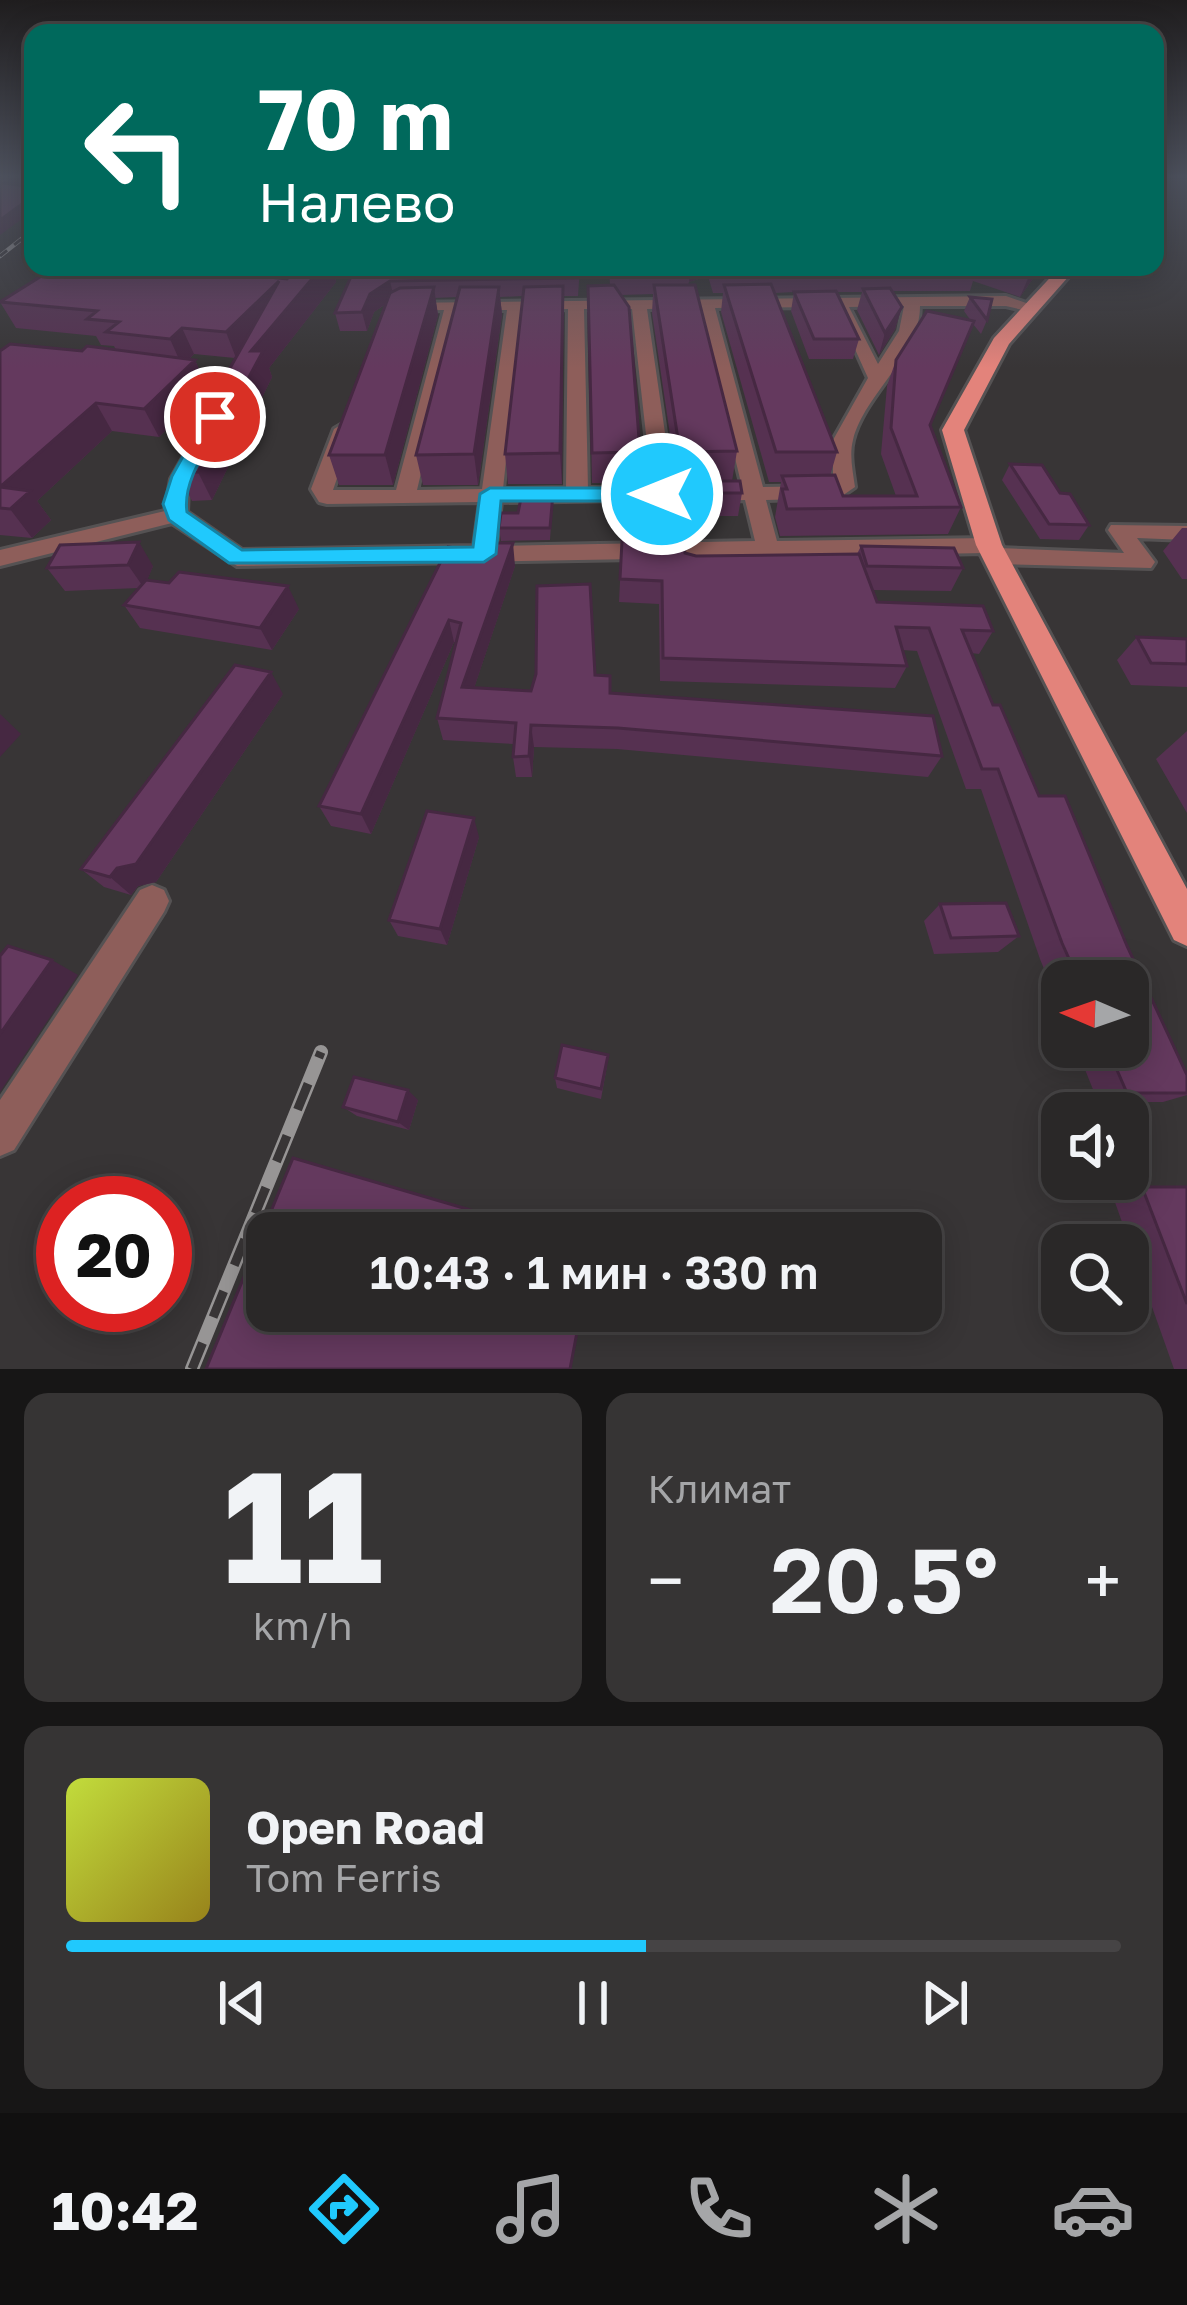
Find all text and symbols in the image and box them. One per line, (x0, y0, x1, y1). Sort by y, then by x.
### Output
text: 70 m (258, 68, 453, 168)
icon: left (60, 72, 216, 228)
text: Налево (258, 169, 455, 234)
pin (164, 366, 266, 468)
icon: arrive (182, 384, 248, 450)
position arrow (599, 431, 725, 557)
north arrow (1041, 960, 1149, 1068)
map controls (1041, 960, 1149, 1332)
button: sound (1041, 1092, 1149, 1200)
speed limit sign: 20 (36, 1176, 192, 1332)
button: search (1041, 1224, 1149, 1332)
text: 10:43 · 1 мин · 330 m (370, 1245, 818, 1299)
text: 11 (222, 1430, 383, 1617)
text: Климат (648, 1465, 791, 1512)
text: 20.5° (770, 1525, 998, 1633)
text: − (648, 1540, 684, 1620)
text: + (1085, 1540, 1121, 1620)
text: km/h (253, 1602, 352, 1649)
text: Open Road (246, 1800, 485, 1854)
text: Tom Ferris (246, 1854, 441, 1901)
icon: previous (209, 1970, 275, 2036)
icon: pause (560, 1970, 626, 2036)
icon: next (912, 1970, 978, 2036)
icon: directions (302, 2167, 386, 2251)
icon: music (489, 2167, 573, 2251)
icon: phone (677, 2167, 761, 2251)
icon: climate (864, 2167, 948, 2251)
icon: car (1051, 2167, 1135, 2251)
text: 10:42 (52, 2177, 199, 2242)

